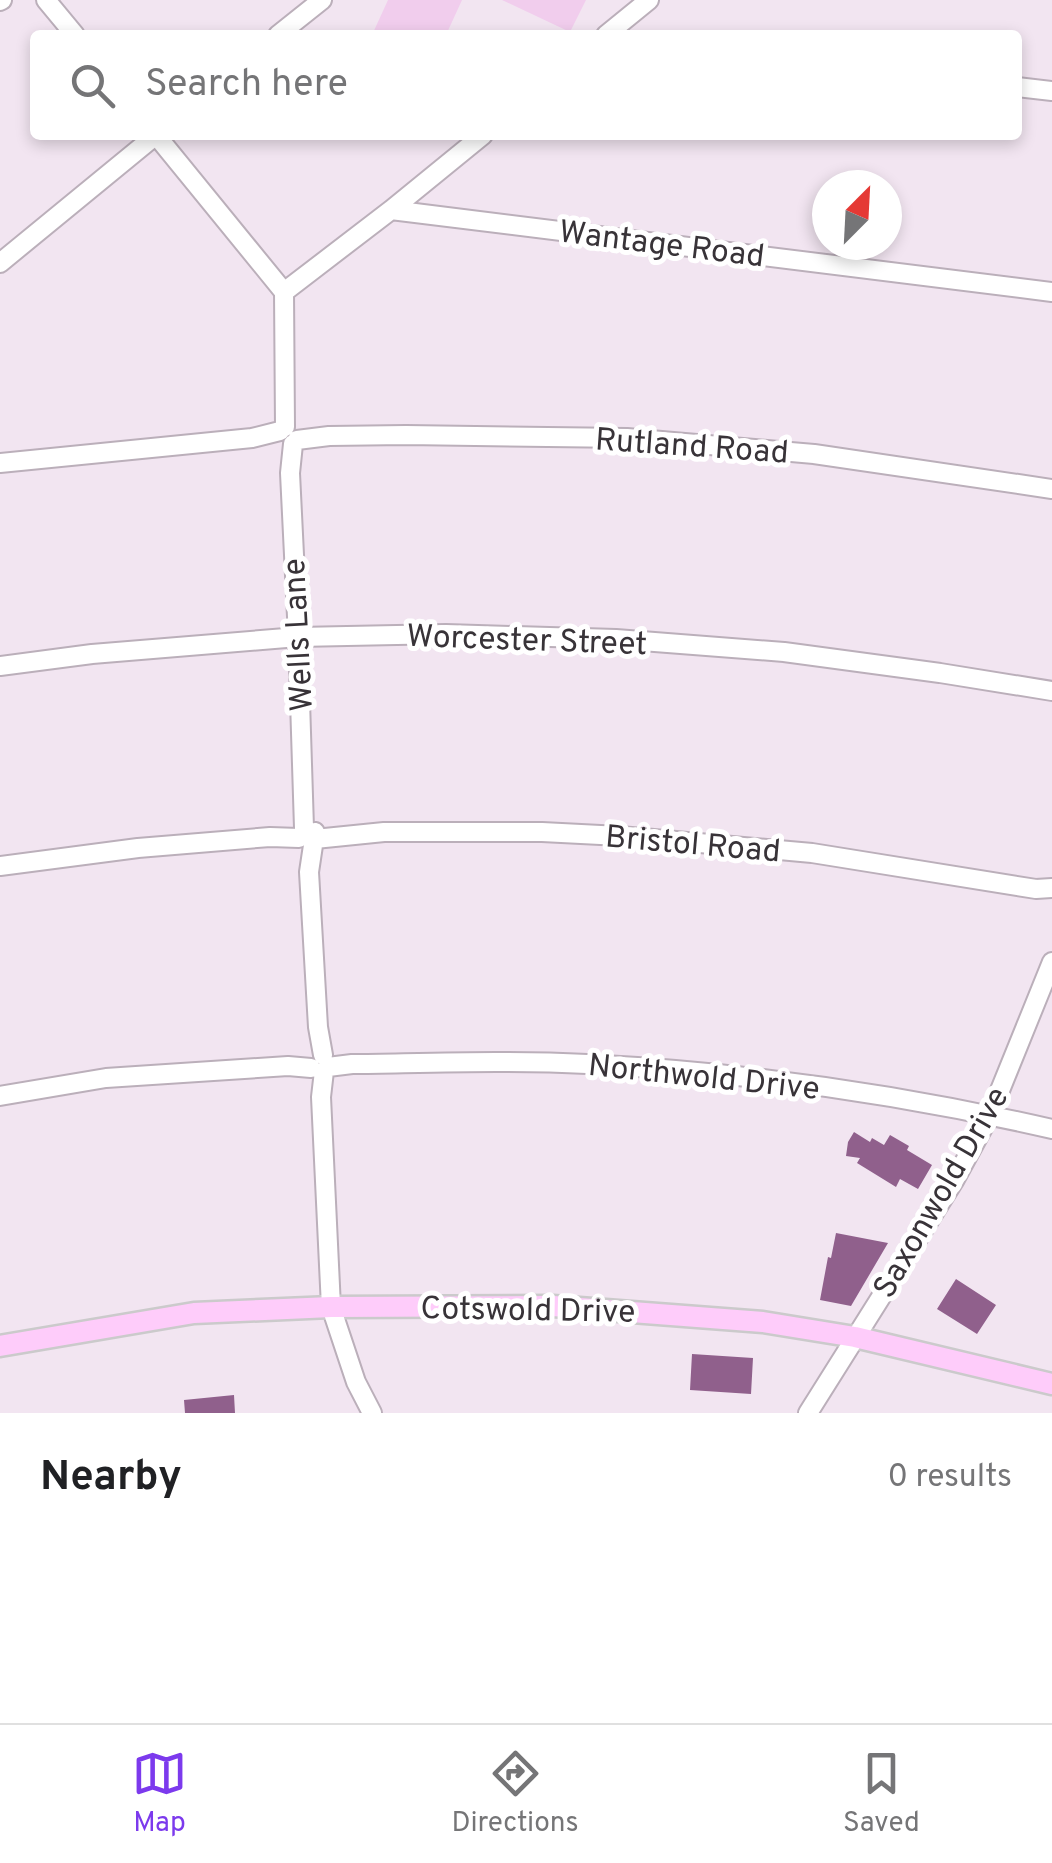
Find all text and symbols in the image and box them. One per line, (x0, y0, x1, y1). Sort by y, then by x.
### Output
search box (30, 30, 1022, 140)
icon: search (65, 58, 120, 113)
text: Search here (145, 61, 348, 110)
north arrow (812, 170, 902, 260)
street label: Wantage Road (557, 214, 767, 278)
street label: Rutland Road (594, 421, 790, 475)
street label: Wells Lane (276, 557, 324, 713)
street label: Worcester Street (406, 618, 648, 666)
street label: Bristol Road (603, 818, 782, 874)
street label: Northwold Drive (586, 1047, 821, 1111)
street label: Saxonwold Drive (866, 1081, 1019, 1306)
street label: Cotswold Drive (420, 1290, 636, 1334)
text: Nearby (40, 1452, 182, 1505)
text: 0 results (887, 1458, 1012, 1498)
tab: Map (132, 1746, 187, 1842)
tab: Directions (451, 1746, 579, 1842)
tab: Saved (843, 1746, 920, 1842)

